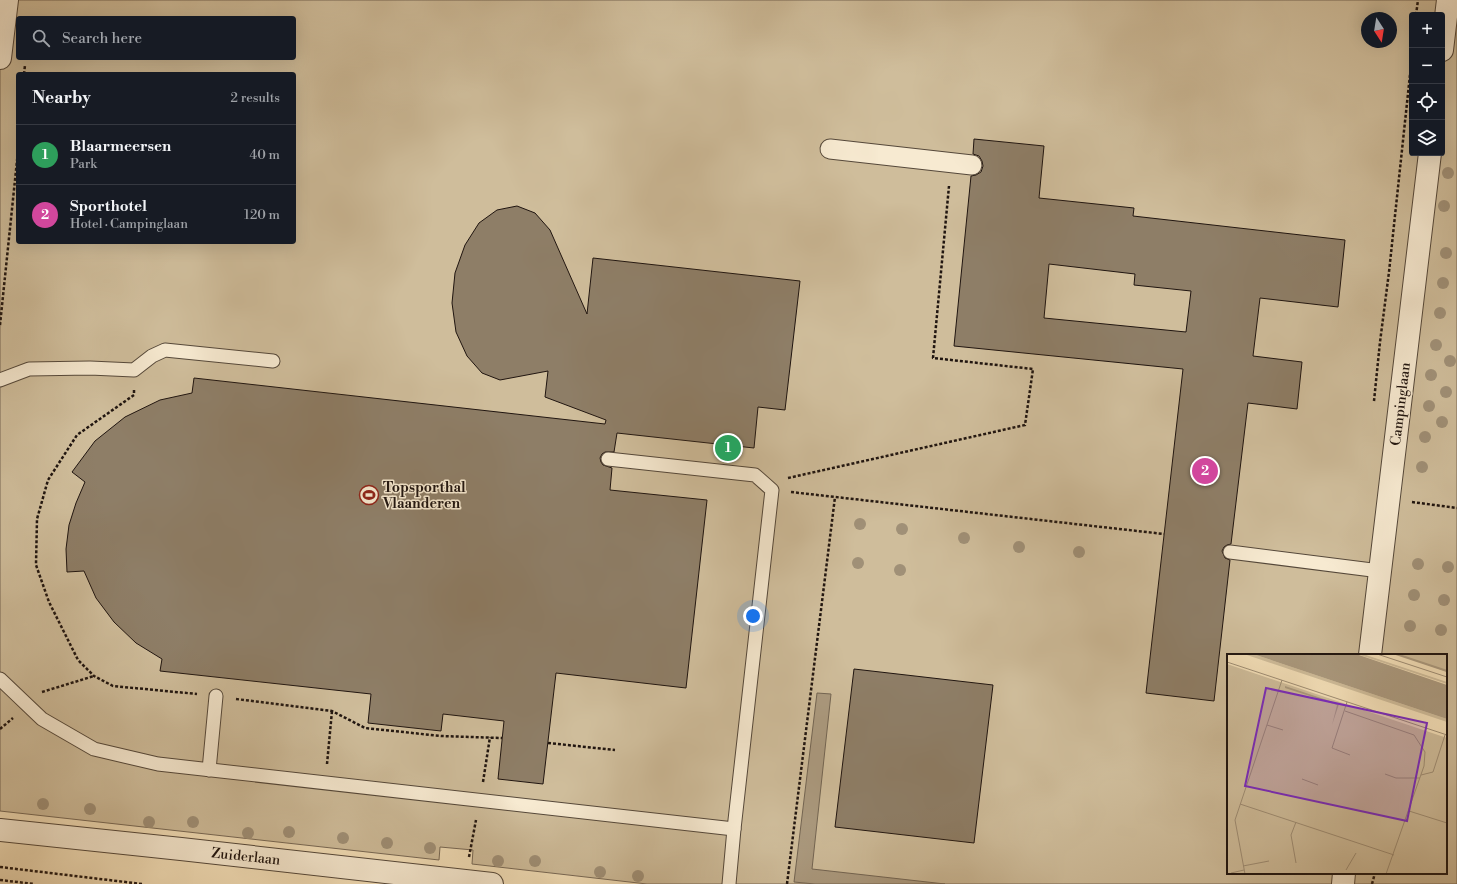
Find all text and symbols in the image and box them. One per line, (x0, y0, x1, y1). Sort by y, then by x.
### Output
north arrow (1361, 12, 1397, 48)
map controls (1409, 12, 1445, 156)
button: + (1409, 12, 1445, 48)
search box (16, 16, 296, 60)
icon: search (30, 27, 52, 49)
text: Search here (62, 29, 142, 48)
button: − (1409, 48, 1445, 84)
button: locate (1409, 84, 1445, 120)
text: Nearby (32, 87, 91, 109)
text: 2 results (231, 90, 280, 106)
button: layers (1409, 120, 1445, 156)
text: Blaarmeersen (70, 137, 171, 156)
text: 1 (42, 147, 48, 163)
text: 40 m (250, 147, 280, 163)
text: Park (70, 156, 97, 172)
text: Sporthotel (70, 197, 147, 216)
text: 2 (41, 207, 49, 223)
text: 120 m (244, 207, 280, 223)
text: Hotel · Campinglaan (70, 216, 188, 232)
street label: Campinglaan (1387, 361, 1415, 447)
pin: 1 (715, 433, 741, 463)
pin: 2 (1192, 456, 1218, 486)
place label: Topsporthal Vlaanderen (382, 479, 466, 513)
sports icon: Topsporthal Vlaanderen (358, 484, 380, 506)
your location (743, 606, 763, 626)
inset map (1227, 654, 1447, 874)
street label: Zuiderlaan (211, 844, 282, 870)

